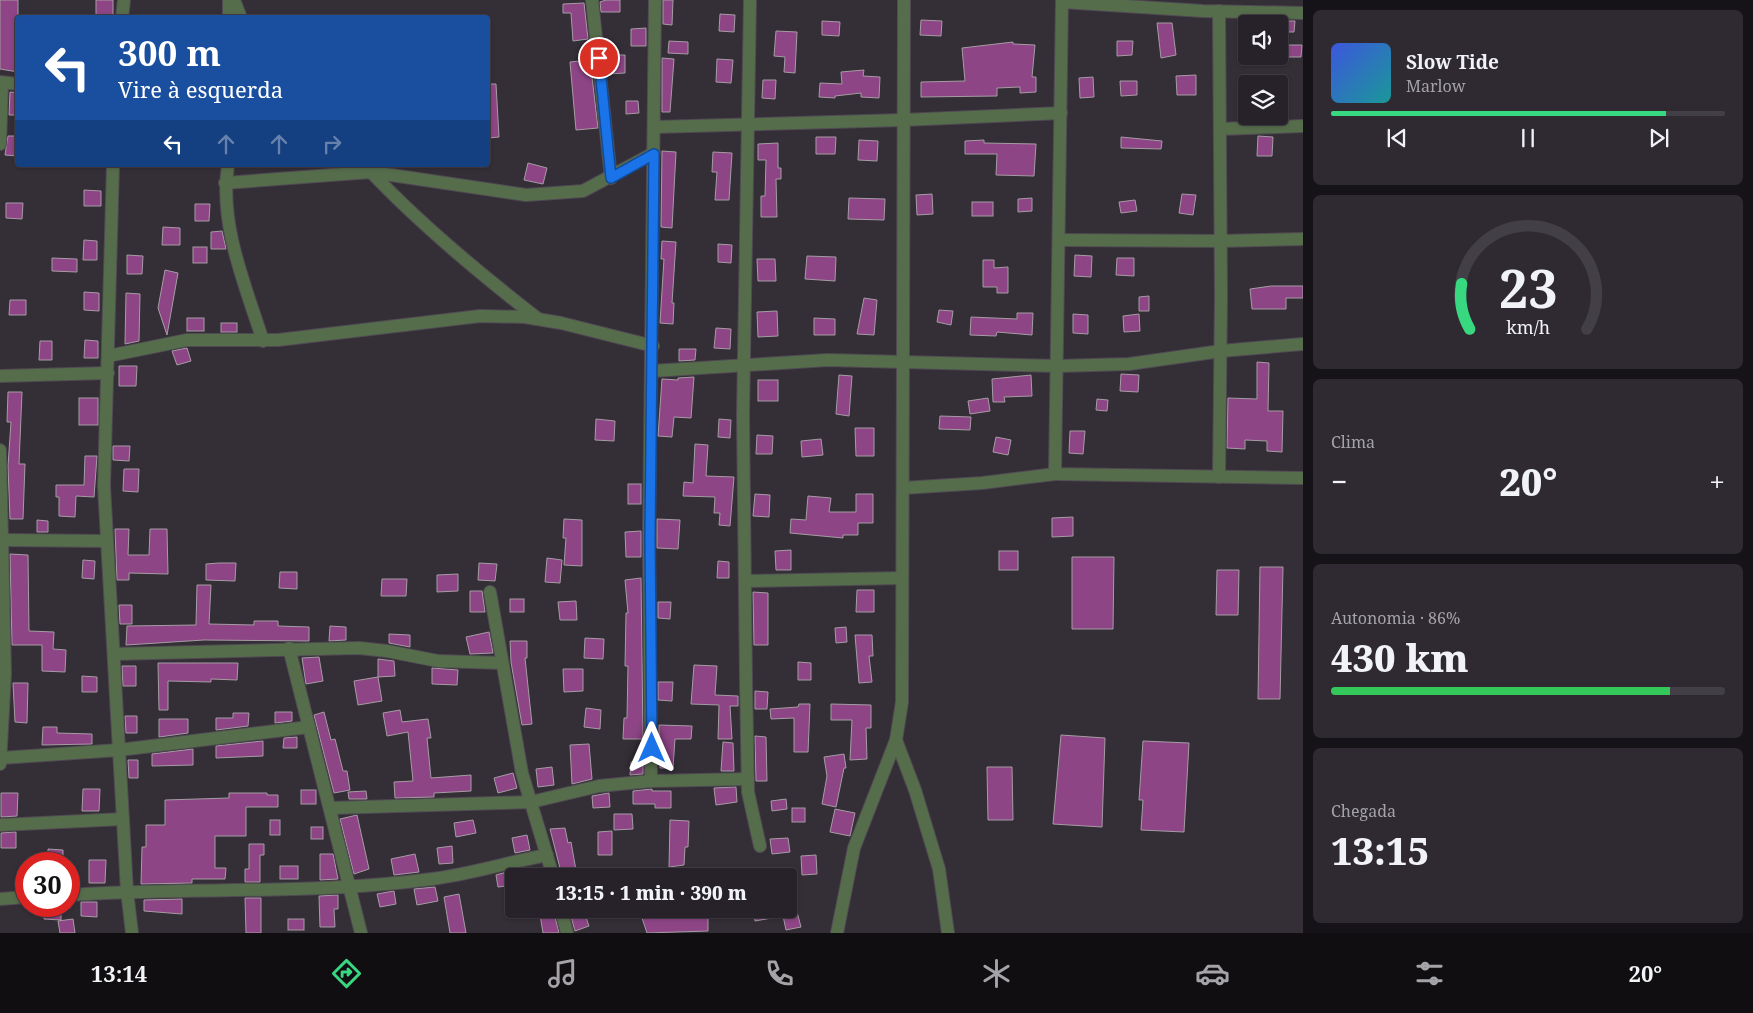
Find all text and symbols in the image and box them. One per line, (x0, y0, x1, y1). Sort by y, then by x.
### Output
map controls (1238, 15, 1288, 125)
button: sound (1238, 15, 1288, 65)
text: 300 m (118, 29, 221, 76)
icon: left (35, 35, 100, 100)
pin (578, 37, 620, 79)
icon: arrive (585, 44, 613, 72)
text: Slow Tide (1406, 49, 1499, 75)
text: Vire à esquerda (118, 74, 283, 104)
button: layers (1238, 75, 1288, 125)
text: Marlow (1406, 75, 1466, 97)
icon: previous (1383, 124, 1411, 152)
icon: pause (1514, 124, 1542, 152)
icon: next (1645, 124, 1673, 152)
icon: left (159, 130, 187, 158)
icon: ahead (212, 130, 240, 158)
icon: ahead (265, 130, 293, 158)
icon: right (318, 130, 346, 158)
text: 23 (1499, 252, 1557, 323)
text: km/h (1506, 315, 1550, 339)
text: Clima (1331, 431, 1375, 453)
text: 20° (1499, 455, 1557, 507)
text: − (1331, 462, 1347, 500)
text: + (1709, 462, 1725, 500)
text: Autonomia · 86% (1331, 607, 1460, 629)
text: 430 km (1331, 631, 1469, 683)
position arrow (625, 721, 677, 773)
text: Chegada (1331, 800, 1396, 822)
text: 13:15 (1331, 824, 1429, 876)
speed limit sign: 30 (15, 852, 80, 917)
text: 13:15 · 1 min · 390 m (555, 880, 747, 906)
icon: directions (329, 956, 364, 991)
icon: music (545, 956, 580, 991)
icon: phone (762, 956, 797, 991)
icon: climate (979, 956, 1014, 991)
icon: car (1195, 956, 1230, 991)
icon: filters (1412, 956, 1447, 991)
text: 13:14 (91, 958, 147, 988)
text: 20° (1628, 958, 1662, 988)

